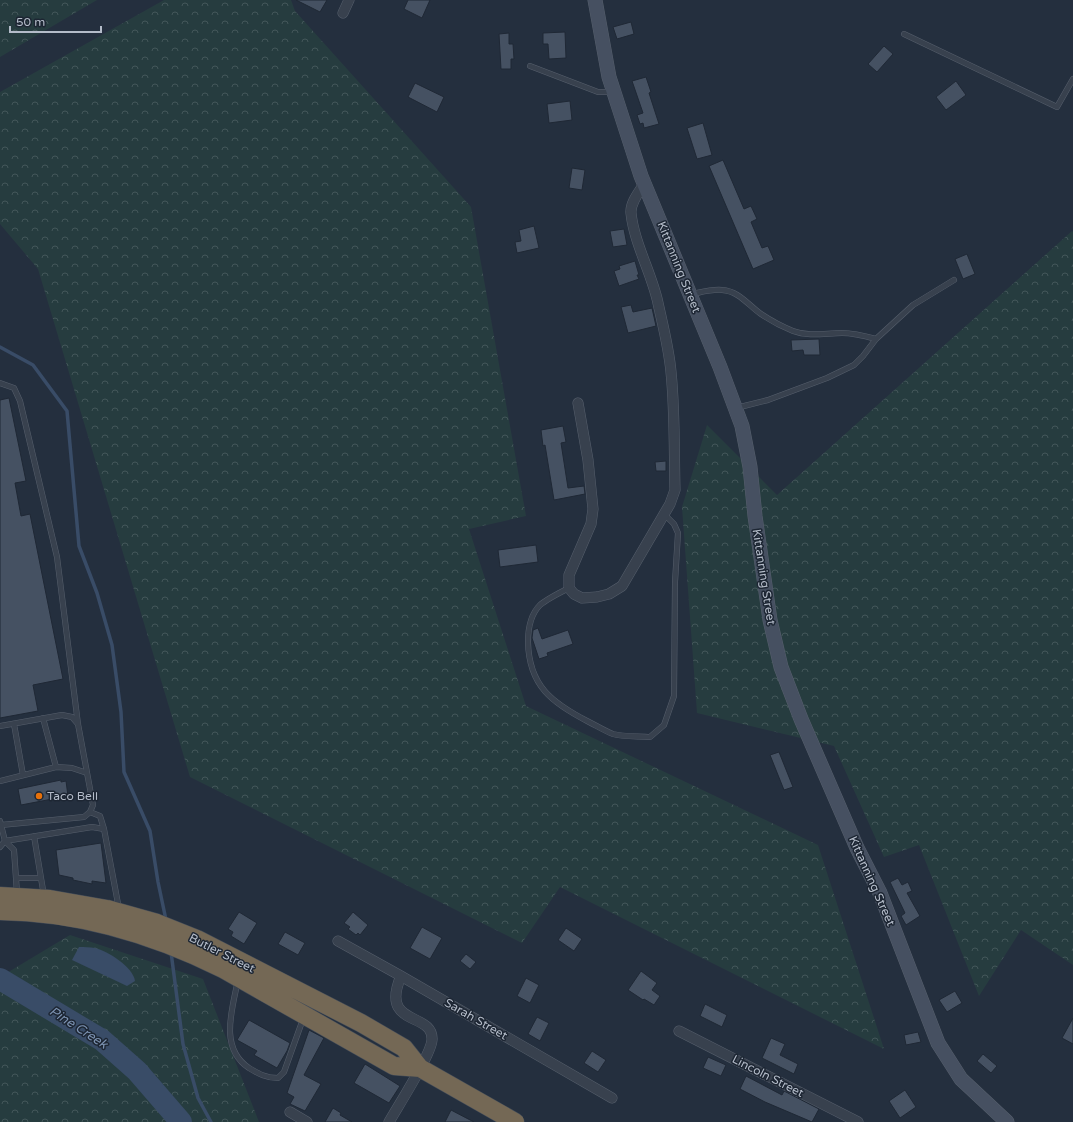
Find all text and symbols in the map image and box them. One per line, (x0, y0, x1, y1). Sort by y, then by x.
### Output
scale bar (10, 8, 101, 34)
text: 50 m (16, 15, 45, 29)
street label: Kittanning Street (654, 219, 704, 315)
street label: Kittanning Street (750, 528, 779, 626)
place label: Taco Bell (47, 789, 98, 803)
marker: Taco Bell (34, 791, 44, 801)
street label: Kittanning Street (846, 834, 898, 928)
street label: Butler Street (187, 930, 258, 976)
street label: Sarah Street (442, 995, 510, 1043)
water label: Pine Creek (46, 1003, 111, 1053)
street label: Lincoln Street (730, 1052, 807, 1100)

